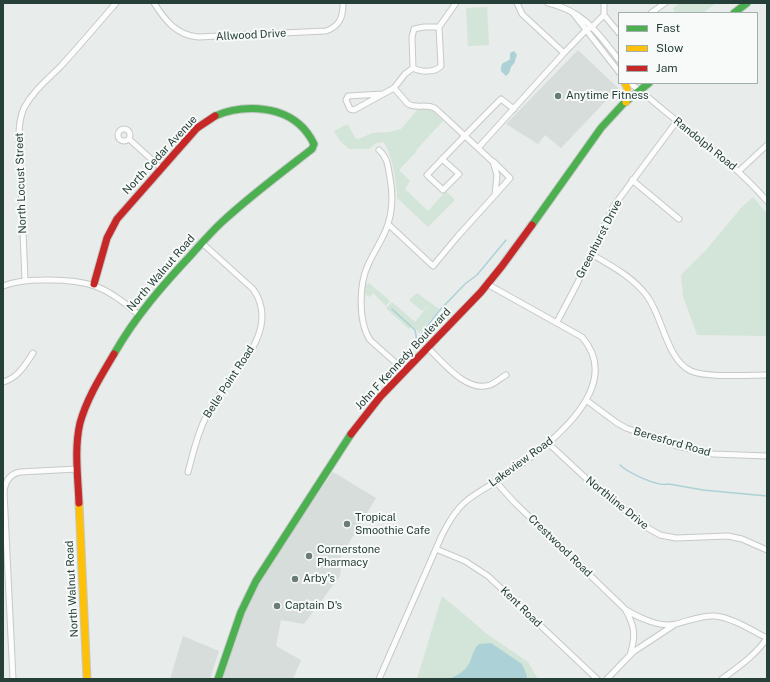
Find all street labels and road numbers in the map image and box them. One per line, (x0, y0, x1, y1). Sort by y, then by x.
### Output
street label: Allwood Drive (215, 27, 287, 43)
street label: North Cedar Avenue (120, 113, 200, 197)
street label: Randolph Road (671, 115, 739, 173)
street label: North Locust Street (13, 132, 29, 234)
street label: Greenhurst Drive (573, 197, 625, 281)
street label: North Walnut Road (124, 232, 198, 314)
street label: John F Kennedy Boulevard (352, 305, 454, 413)
street label: Belle Point Road (201, 343, 257, 421)
street label: Beresford Road (632, 425, 712, 459)
street label: Lakeview Road (486, 434, 556, 490)
street label: Northline Drive (583, 474, 651, 532)
street label: Crestwood Road (525, 512, 595, 580)
street label: North Walnut Road (63, 540, 81, 638)
street label: Kent Road (498, 584, 544, 630)

